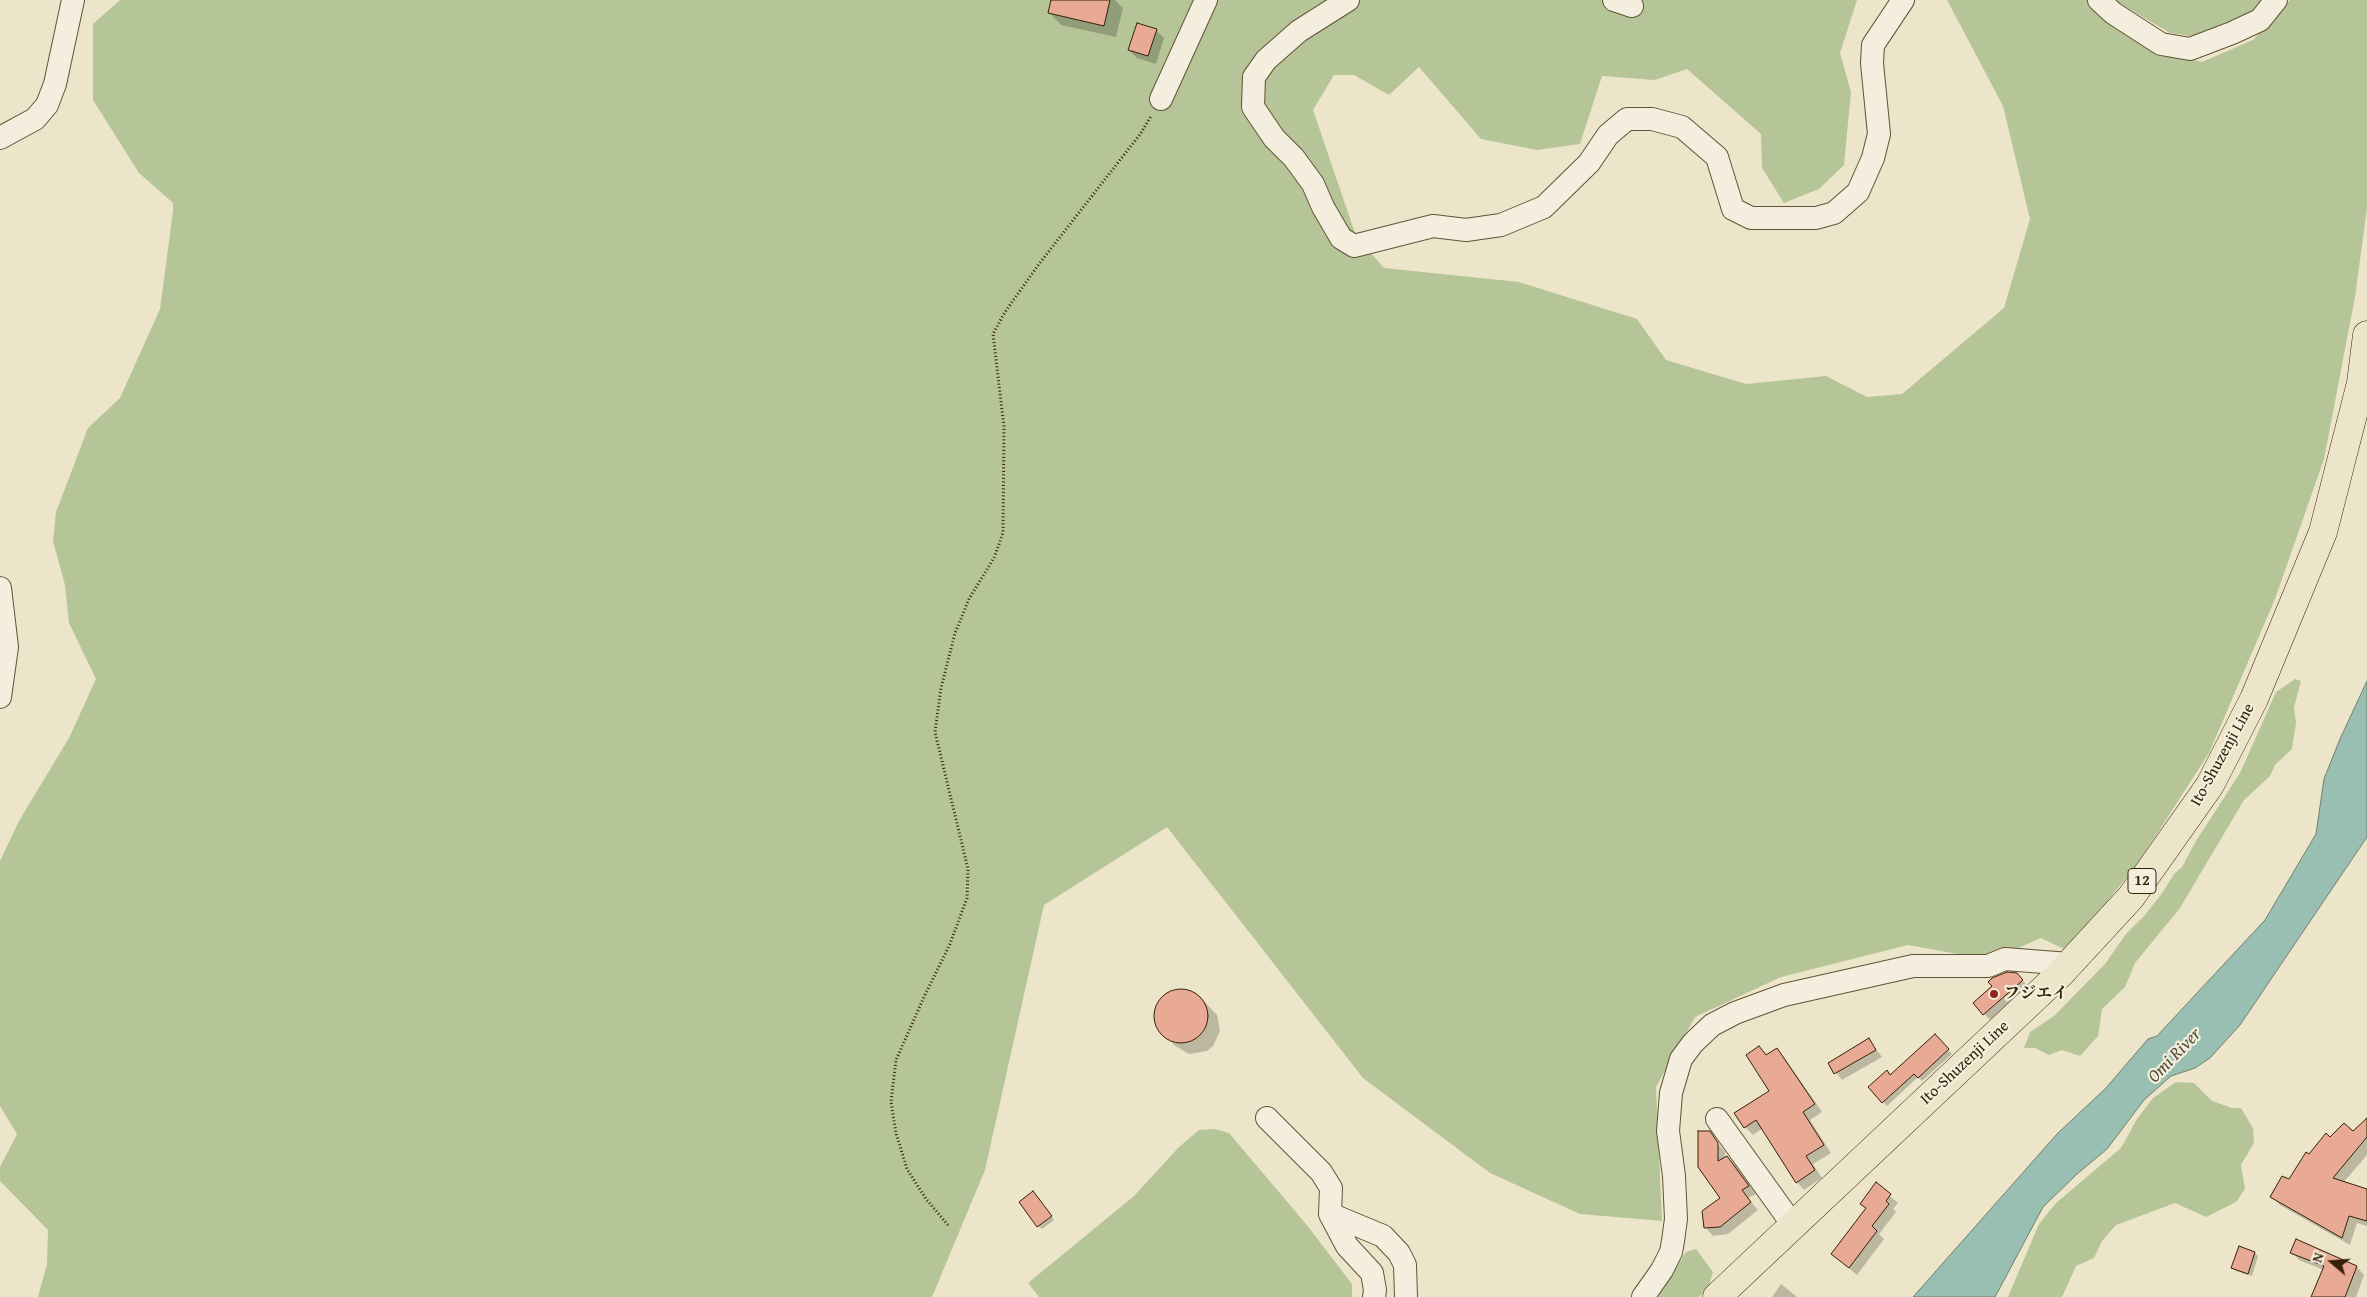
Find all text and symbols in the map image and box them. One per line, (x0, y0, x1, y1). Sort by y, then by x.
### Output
street label: Ito-Shuzenji Line (2187, 700, 2259, 810)
road number: 12 (2128, 868, 2156, 894)
place label: フジエイ (2004, 984, 2068, 1004)
marker: フジエイ (1988, 988, 2000, 1000)
street label: Ito-Shuzenji Line (1917, 1017, 2013, 1109)
water label: Omi River (2144, 1024, 2206, 1088)
north arrow (2307, 1237, 2357, 1287)
text: N (2307, 1250, 2329, 1265)

